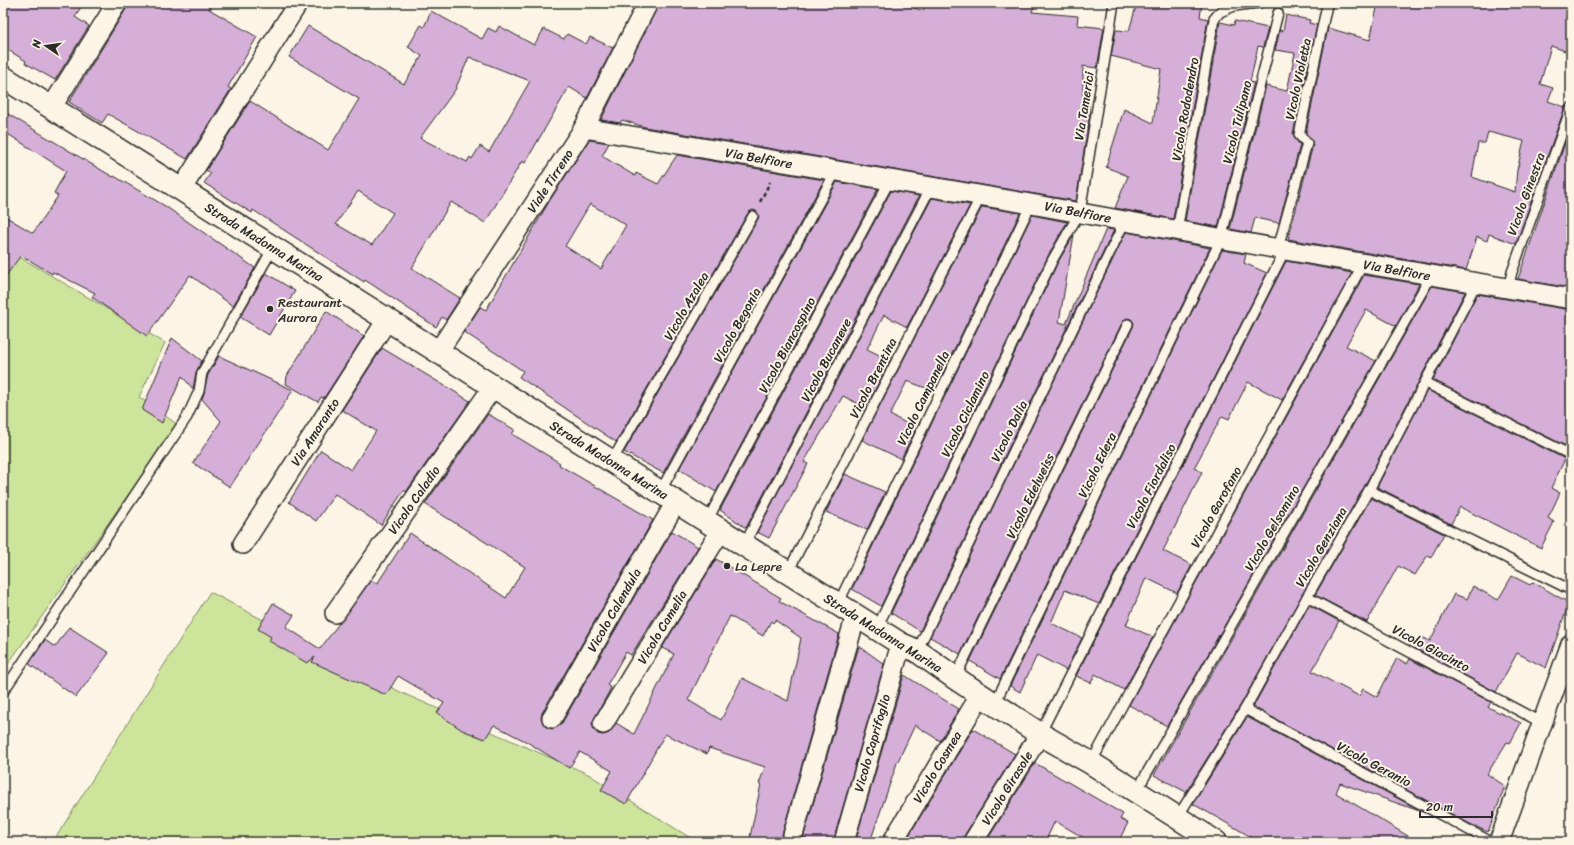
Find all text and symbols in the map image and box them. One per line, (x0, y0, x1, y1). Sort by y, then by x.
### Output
north arrow (26, 26, 66, 66)
street label: Vicolo Violetta (1278, 36, 1318, 122)
text: N (26, 38, 47, 51)
street label: Vicolo Rododendro (1165, 55, 1205, 163)
street label: Via Tamerici (1067, 70, 1101, 142)
street label: Vicolo Tulipano (1216, 77, 1259, 166)
street label: Via Belfiore (724, 141, 795, 175)
street label: Viale Tirreno (521, 144, 580, 218)
street label: Vicolo Ginestra (1500, 149, 1552, 239)
street label: Via Belfiore (1043, 194, 1114, 230)
street label: Strada Madonna Marina (200, 196, 328, 288)
street label: Via Belfiore (1362, 253, 1433, 287)
street label: Vicolo Azalea (657, 267, 715, 345)
street label: Vicolo Begonia (707, 283, 767, 367)
place label: Restaurant Aurora (277, 291, 343, 329)
street label: Vicolo Biancospino (752, 292, 822, 397)
marker: Restaurant Aurora (265, 304, 275, 314)
street label: Vicolo Bucaneve (794, 314, 858, 406)
street label: Vicolo Brentina (843, 333, 903, 422)
street label: Vicolo Campanella (890, 346, 956, 449)
street label: Vicolo Ciclamino (934, 367, 996, 461)
street label: Via Amaranto (284, 393, 346, 471)
street label: Vicolo Dalia (984, 396, 1034, 466)
street label: Strada Madonna Marina (545, 414, 673, 506)
street label: Vicolo Edera (1071, 428, 1123, 502)
street label: Vicolo Fiordaliso (1120, 439, 1183, 533)
street label: Vicolo Edelweiss (999, 448, 1061, 543)
street label: Vicolo Caladio (382, 460, 447, 539)
street label: Vicolo Garofano (1184, 462, 1248, 552)
street label: Vicolo Gelsomino (1238, 480, 1306, 575)
street label: Vicolo Genziana (1289, 502, 1354, 592)
place label: La Lepre (735, 555, 782, 578)
marker: La Lepre (722, 561, 732, 571)
street label: Vicolo Calendula (581, 563, 648, 656)
street label: Vicolo Camelia (631, 585, 693, 669)
street label: Strada Madonna Marina (819, 587, 947, 679)
street label: Vicolo Giacinto (1388, 618, 1474, 678)
street label: Vicolo Caprifoglio (847, 691, 897, 795)
street label: Vicolo Cosmea (906, 726, 968, 808)
street label: Vicolo Geranio (1333, 735, 1416, 794)
street label: Vicolo Girasole (975, 746, 1039, 830)
scale bar (1420, 793, 1492, 819)
text: 20 m (1426, 796, 1453, 818)

